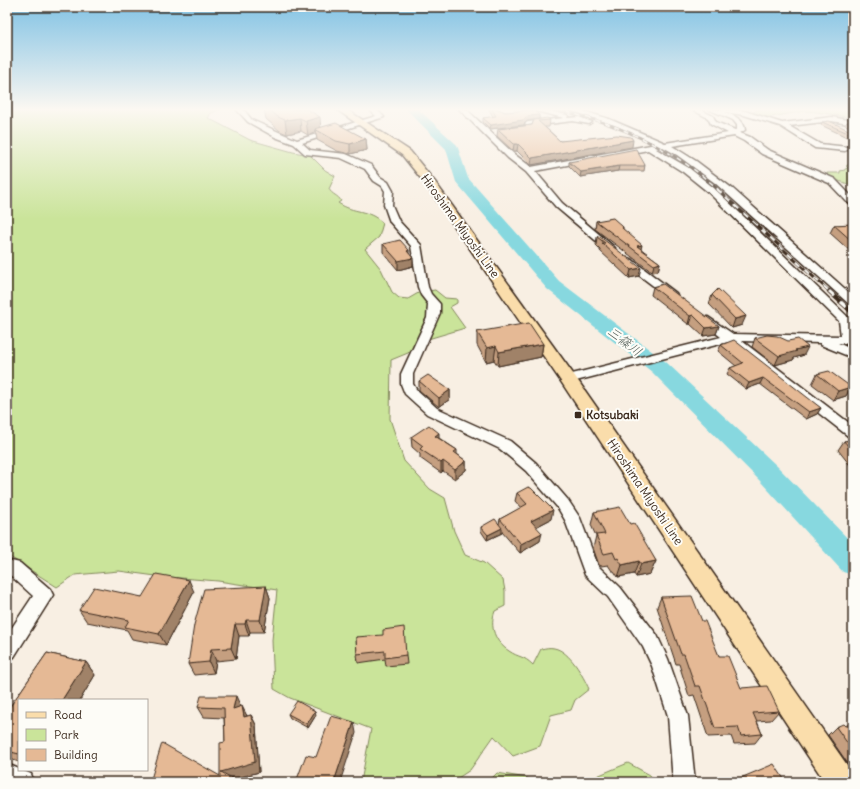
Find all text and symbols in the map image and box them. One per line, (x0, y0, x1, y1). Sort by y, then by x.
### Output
street label: Hiroshima Miyoshi Line (418, 171, 503, 281)
water label: 三篠川 (604, 323, 645, 360)
place label: Kotsubaki (586, 407, 639, 422)
marker: Kotsubaki (573, 410, 583, 420)
street label: Hiroshima Miyoshi Line (604, 436, 686, 548)
legend (18, 699, 148, 771)
text: Road (54, 707, 82, 722)
text: Park (54, 727, 79, 742)
text: Building (54, 747, 98, 762)

